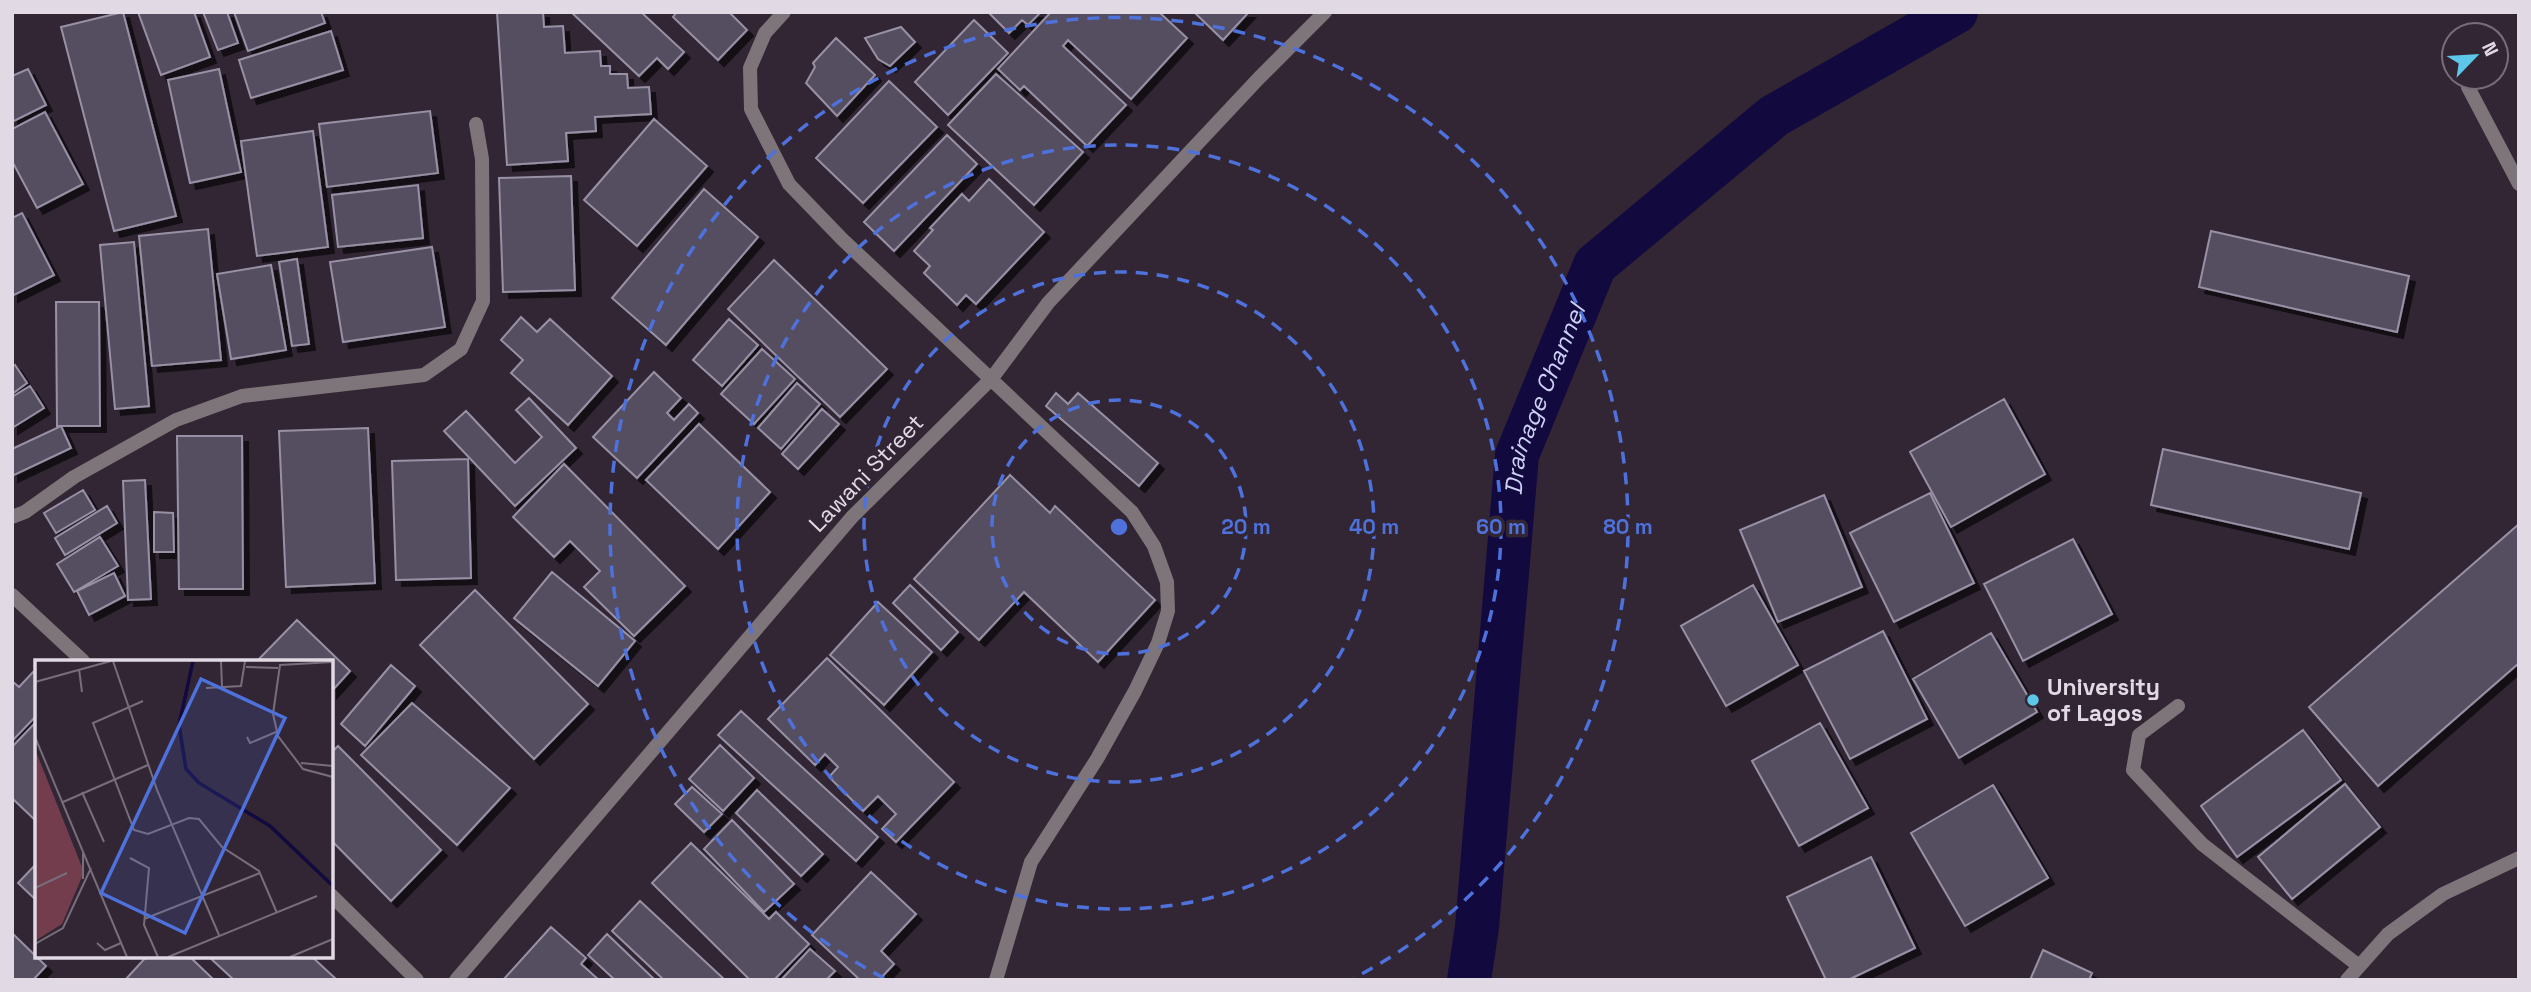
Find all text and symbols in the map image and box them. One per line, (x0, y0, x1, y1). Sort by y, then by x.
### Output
north arrow (2440, 21, 2510, 91)
text: N (2476, 38, 2504, 60)
water label: Drainage Channel (1498, 297, 1593, 496)
street label: Lawani Street (802, 408, 930, 538)
text: 20 m (1221, 513, 1271, 540)
text: 40 m (1349, 513, 1399, 540)
text: 60 m (1476, 513, 1526, 540)
text: 80 m (1603, 513, 1653, 540)
centre of rings (1107, 515, 1131, 539)
inset map (35, 660, 332, 957)
place label: University of Lagos (2047, 672, 2160, 728)
marker: University of Lagos (2025, 692, 2041, 708)

